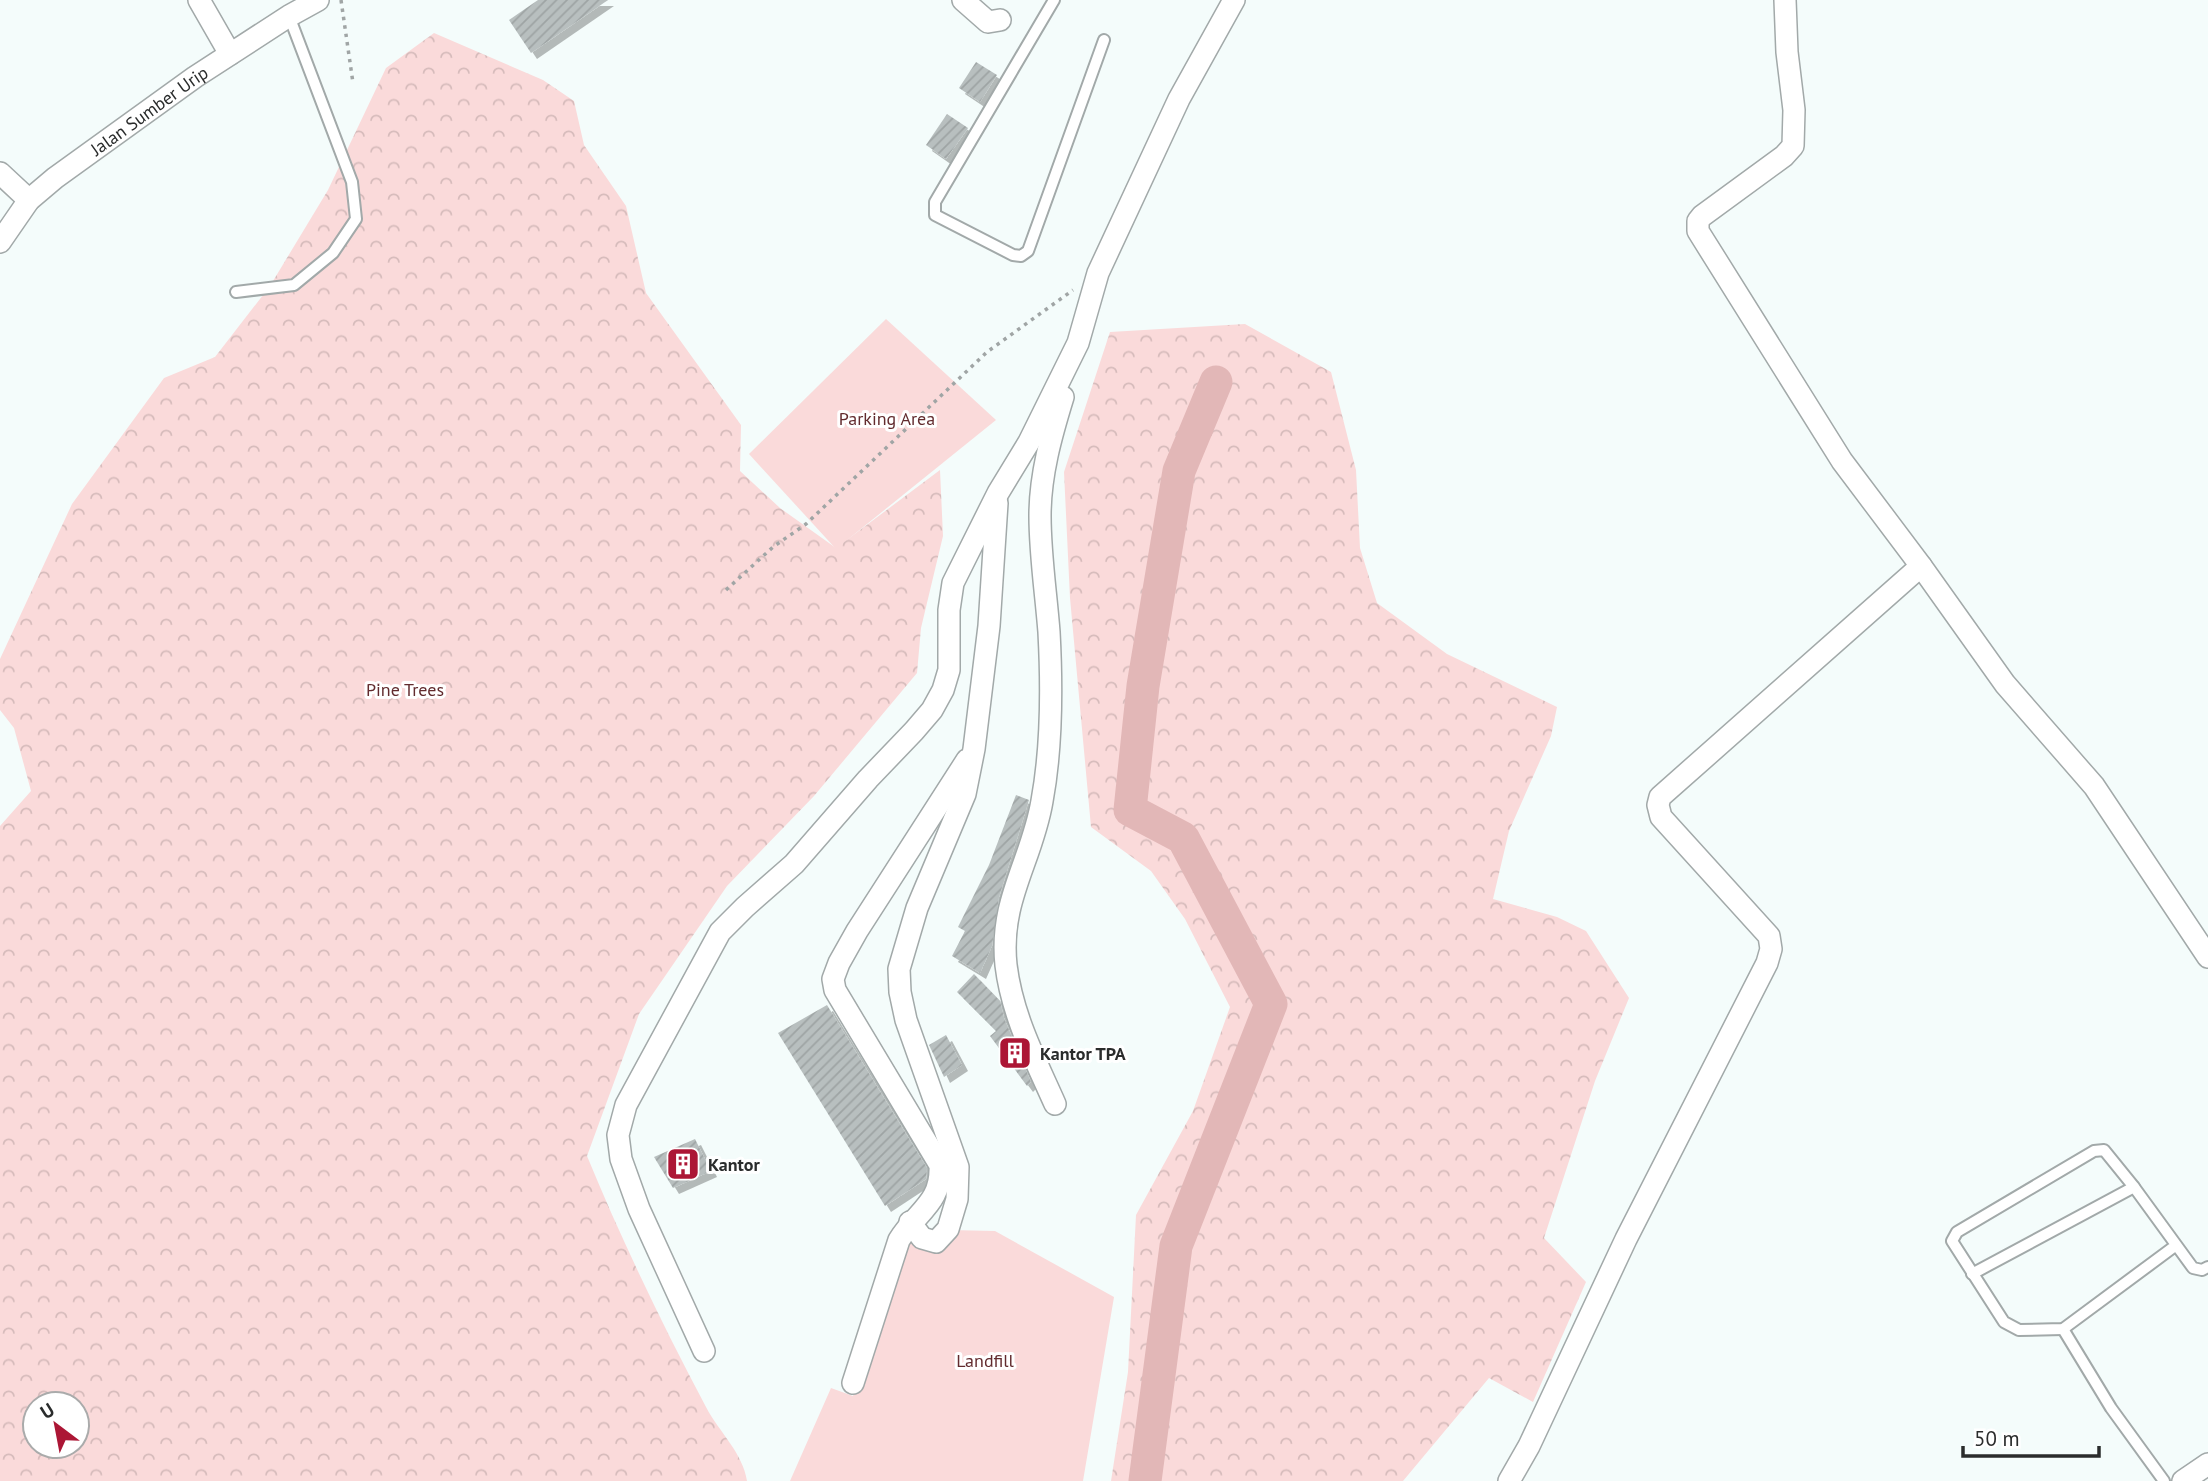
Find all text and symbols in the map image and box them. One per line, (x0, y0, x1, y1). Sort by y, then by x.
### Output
street label: Jalan Sumber Urip (85, 60, 212, 161)
park label: Parking Area (839, 407, 935, 430)
park label: Pine Trees (366, 678, 444, 701)
building icon: Kantor TPA (996, 1034, 1034, 1072)
place label: Kantor TPA (1040, 1042, 1126, 1065)
building icon: Kantor (664, 1145, 702, 1183)
place label: Kantor (708, 1153, 760, 1176)
park label: Landfill (956, 1349, 1015, 1372)
north arrow (21, 1390, 91, 1460)
text: U (36, 1397, 58, 1424)
scale bar (1963, 1414, 2100, 1458)
text: 50 m (1974, 1425, 2020, 1452)

